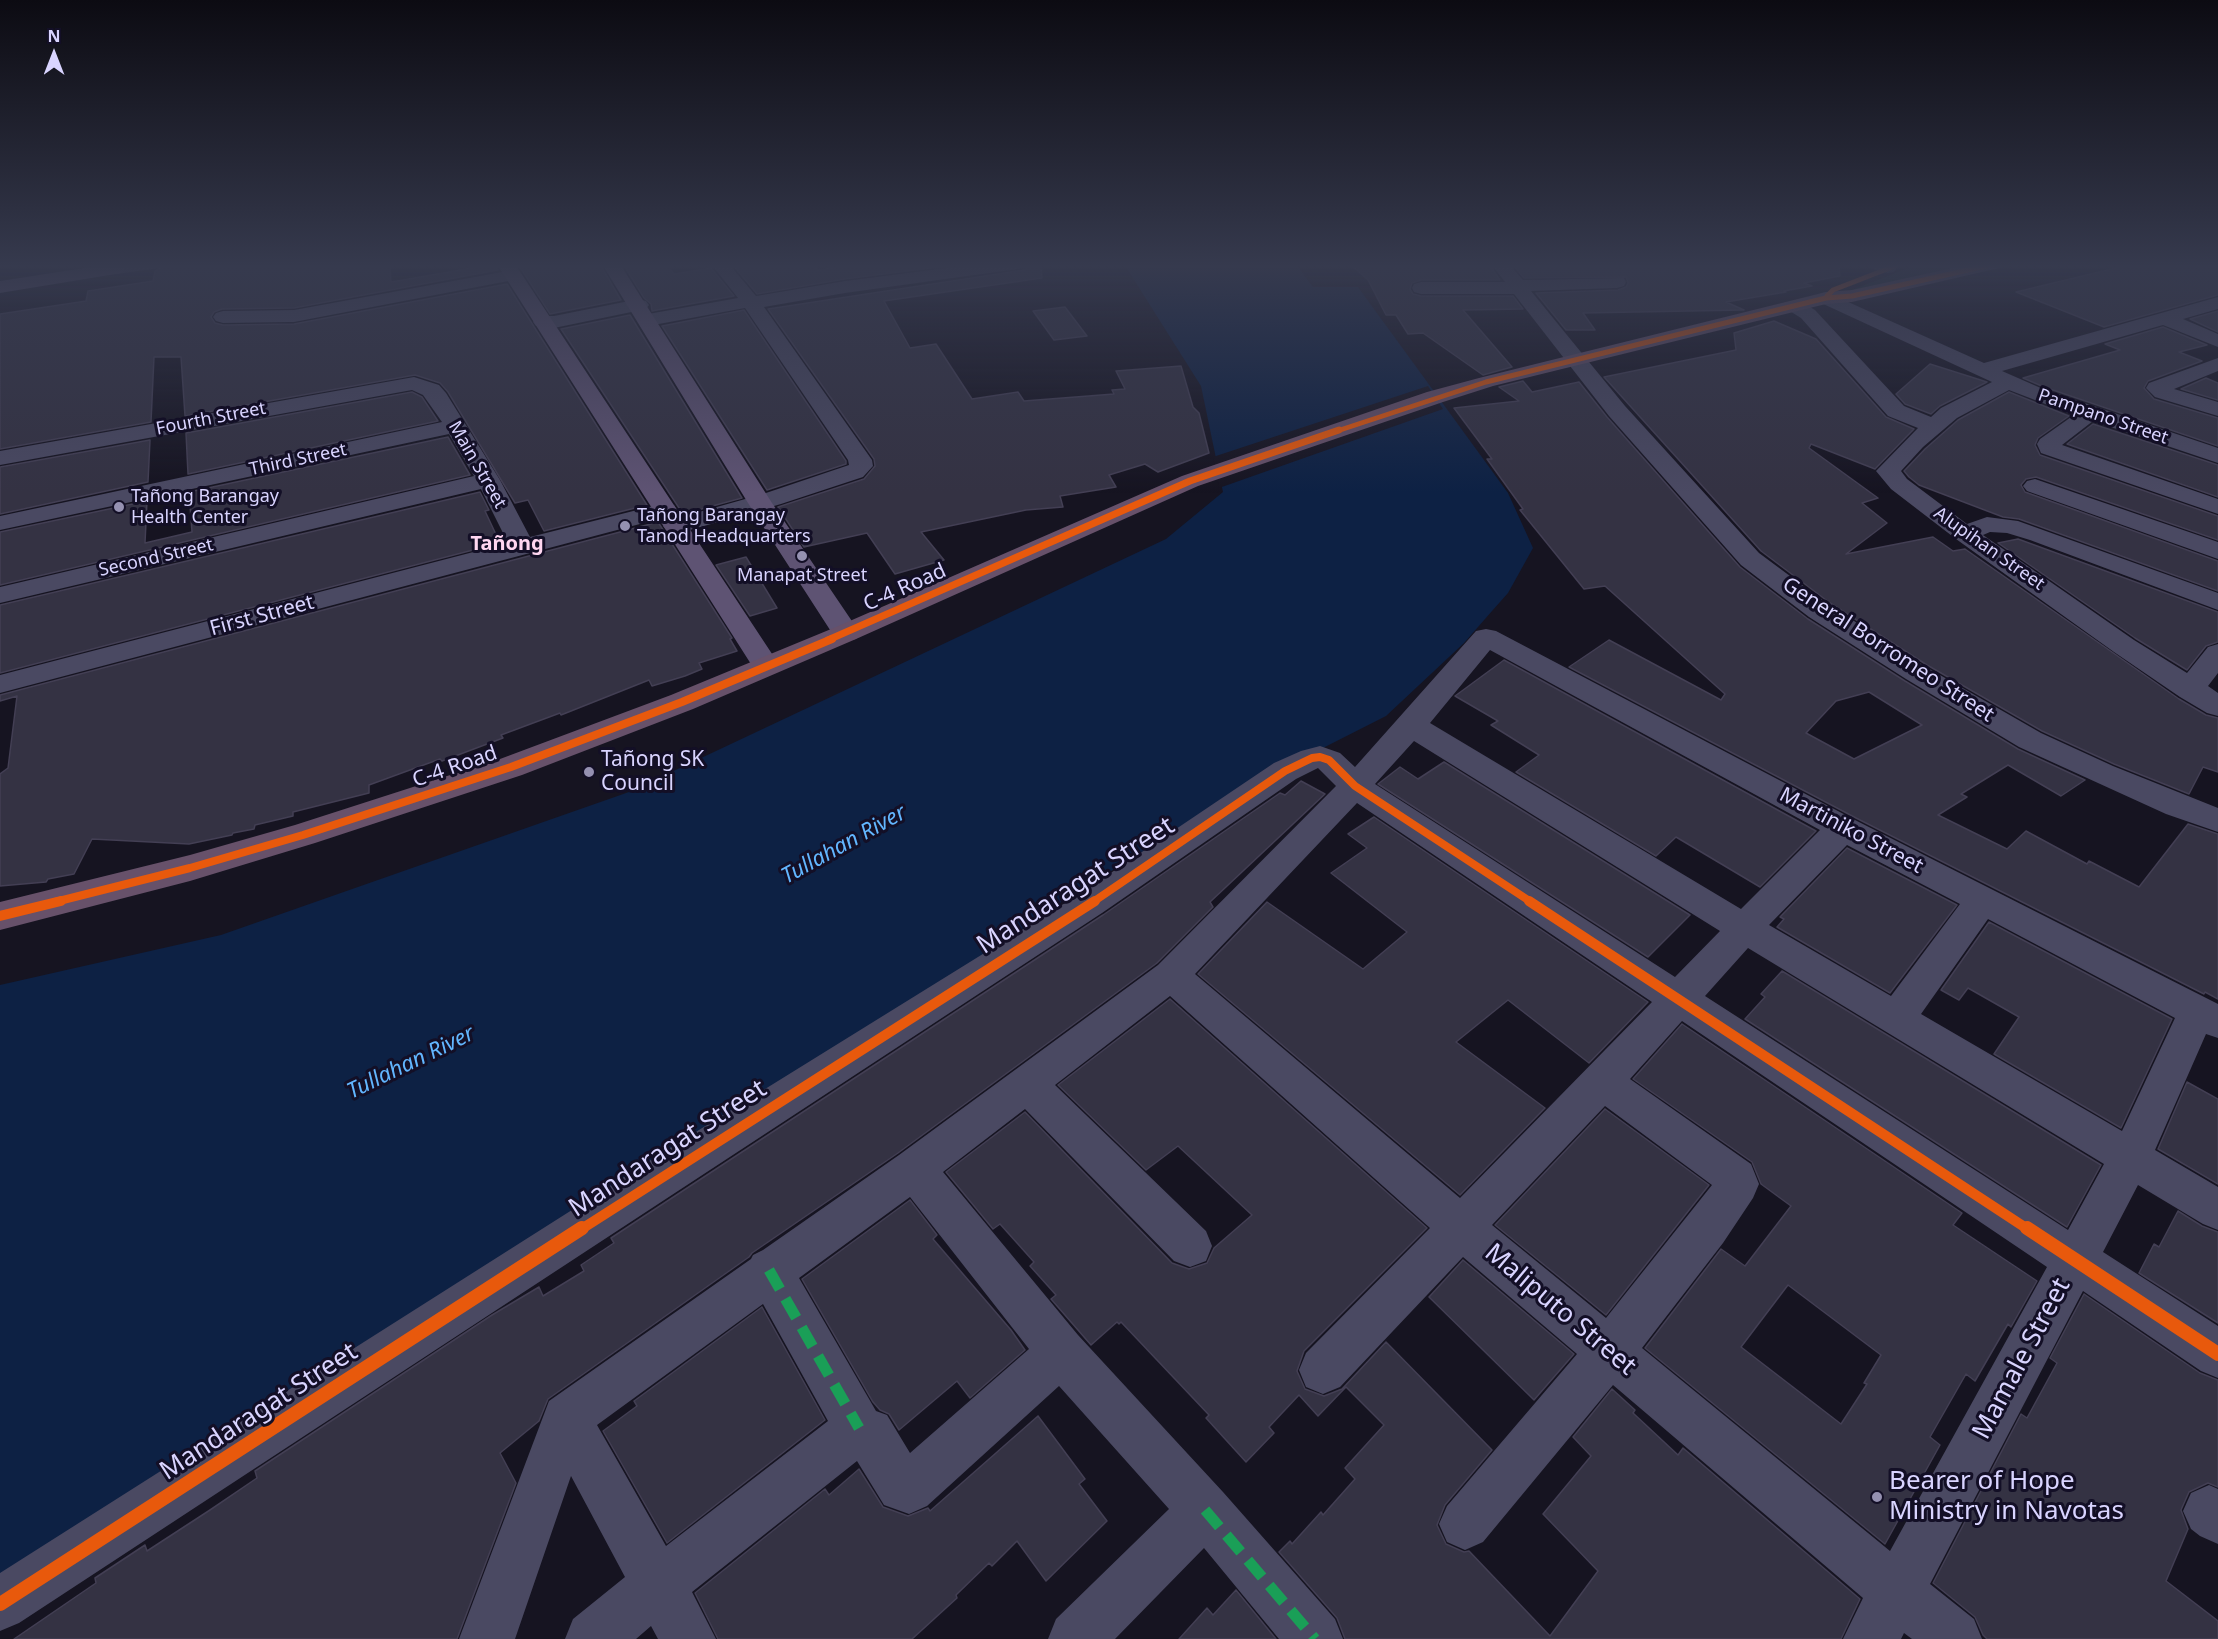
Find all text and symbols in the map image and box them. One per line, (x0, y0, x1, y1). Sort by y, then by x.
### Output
north arrow (24, 24, 84, 84)
text: N (47, 25, 61, 47)
street label: Pampano Street (2035, 385, 2171, 449)
street label: Fourth Street (154, 398, 268, 440)
street label: Main Street (443, 418, 511, 512)
street label: Third Street (247, 439, 349, 481)
place label: Tañong Barangay Health Center (131, 486, 279, 528)
marker: Tañong Barangay Health Center (112, 500, 126, 514)
street label: Alupihan Street (1929, 503, 2049, 595)
place label: Tañong Barangay Tanod Headquarters (637, 505, 811, 548)
marker: Tañong Barangay Tanod Headquarters (618, 519, 632, 533)
district label: Tañong (470, 532, 544, 556)
street label: Second Street (97, 534, 215, 582)
marker: Manapat Street (795, 549, 809, 563)
street label: C-4 Road (860, 559, 950, 617)
place label: Manapat Street (737, 565, 867, 587)
street label: General Borromeo Street (1778, 572, 1998, 728)
street label: First Street (207, 590, 317, 642)
street label: C-4 Road (409, 741, 501, 793)
place label: Tañong SK Council (601, 747, 704, 797)
marker: Tañong SK Council (582, 765, 596, 779)
street label: Martiniko Street (1775, 783, 1927, 879)
water label: Tullahan River (777, 800, 911, 890)
street label: Mandaragat Street (972, 811, 1180, 961)
water label: Tullahan River (343, 1021, 479, 1105)
street label: Mandaragat Street (564, 1074, 772, 1224)
street label: Maliputo Street (1478, 1238, 1642, 1382)
street label: Mamale Street (1966, 1273, 2078, 1445)
street label: Mandaragat Street (155, 1337, 363, 1487)
place label: Bearer of Hope Ministry in Navotas (1889, 1466, 2124, 1528)
marker: Bearer of Hope Ministry in Navotas (1870, 1490, 1884, 1504)

